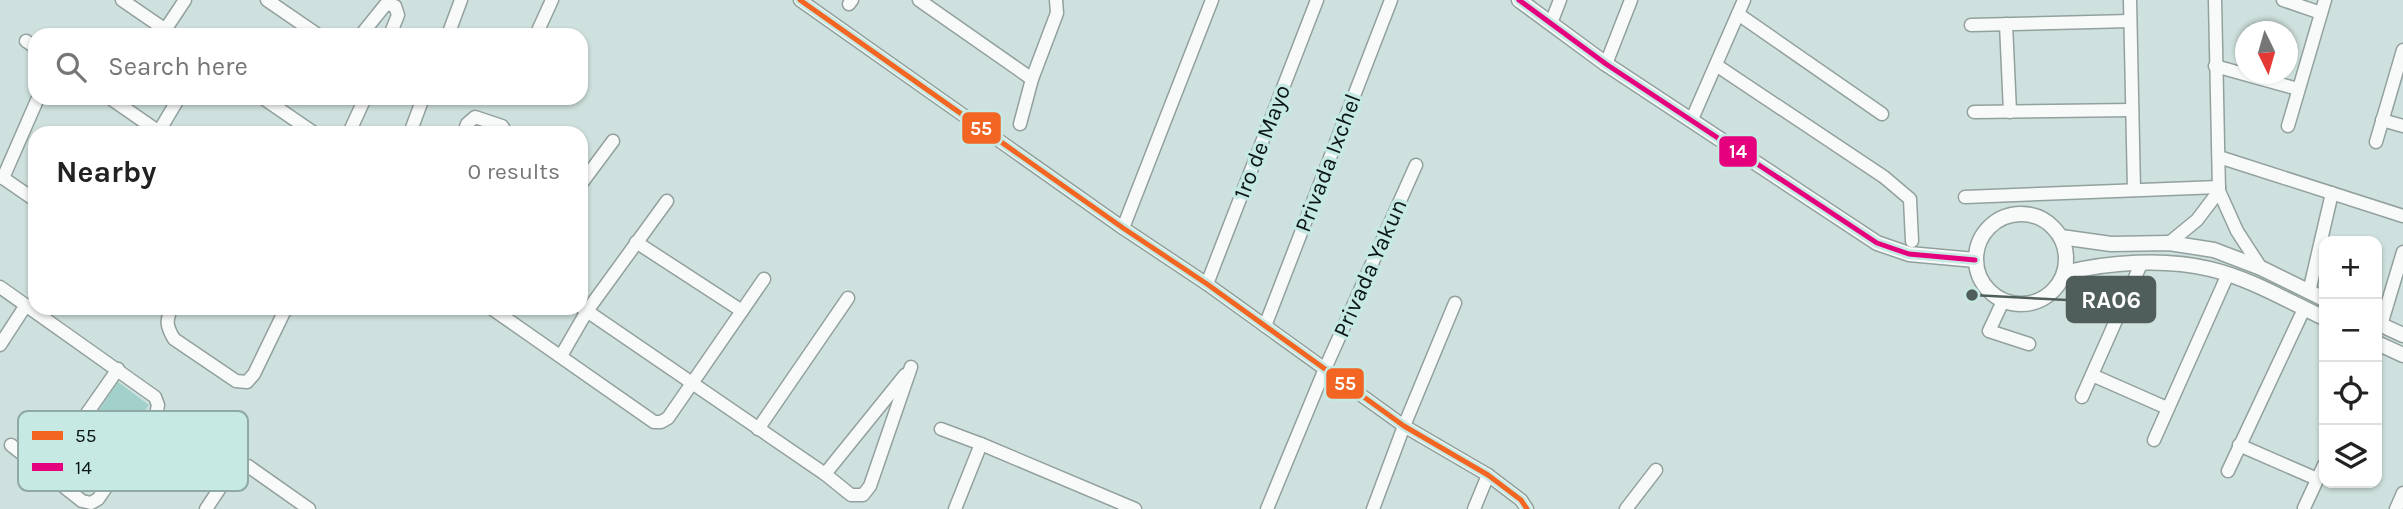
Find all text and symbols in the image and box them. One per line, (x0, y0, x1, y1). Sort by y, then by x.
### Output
north arrow (2235, 21, 2298, 84)
search box (28, 28, 588, 105)
icon: search (52, 48, 90, 86)
text: Search here (108, 51, 248, 82)
street label: 1ro de Mayo (1228, 81, 1296, 203)
street label: Privada Ixchel (1289, 90, 1367, 236)
line badge: 55 (961, 111, 1002, 145)
text: 55 (970, 118, 992, 140)
line badge: 14 (1718, 135, 1758, 168)
text: 14 (1729, 141, 1748, 163)
text: Nearby (56, 154, 156, 190)
text: 0 results (468, 158, 560, 185)
street label: Privada Yakun (1327, 195, 1413, 341)
map controls (2319, 236, 2382, 488)
button: + (2319, 236, 2382, 299)
callout: RA06 (2067, 277, 2155, 322)
text: RA06 (2081, 286, 2141, 314)
button: − (2319, 299, 2382, 362)
button: locate (2319, 362, 2382, 425)
line badge: 55 (1325, 367, 1365, 400)
text: 55 (1334, 373, 1356, 395)
legend (18, 411, 248, 491)
text: 55 (75, 425, 96, 447)
button: layers (2319, 425, 2382, 488)
text: 14 (75, 457, 92, 479)

